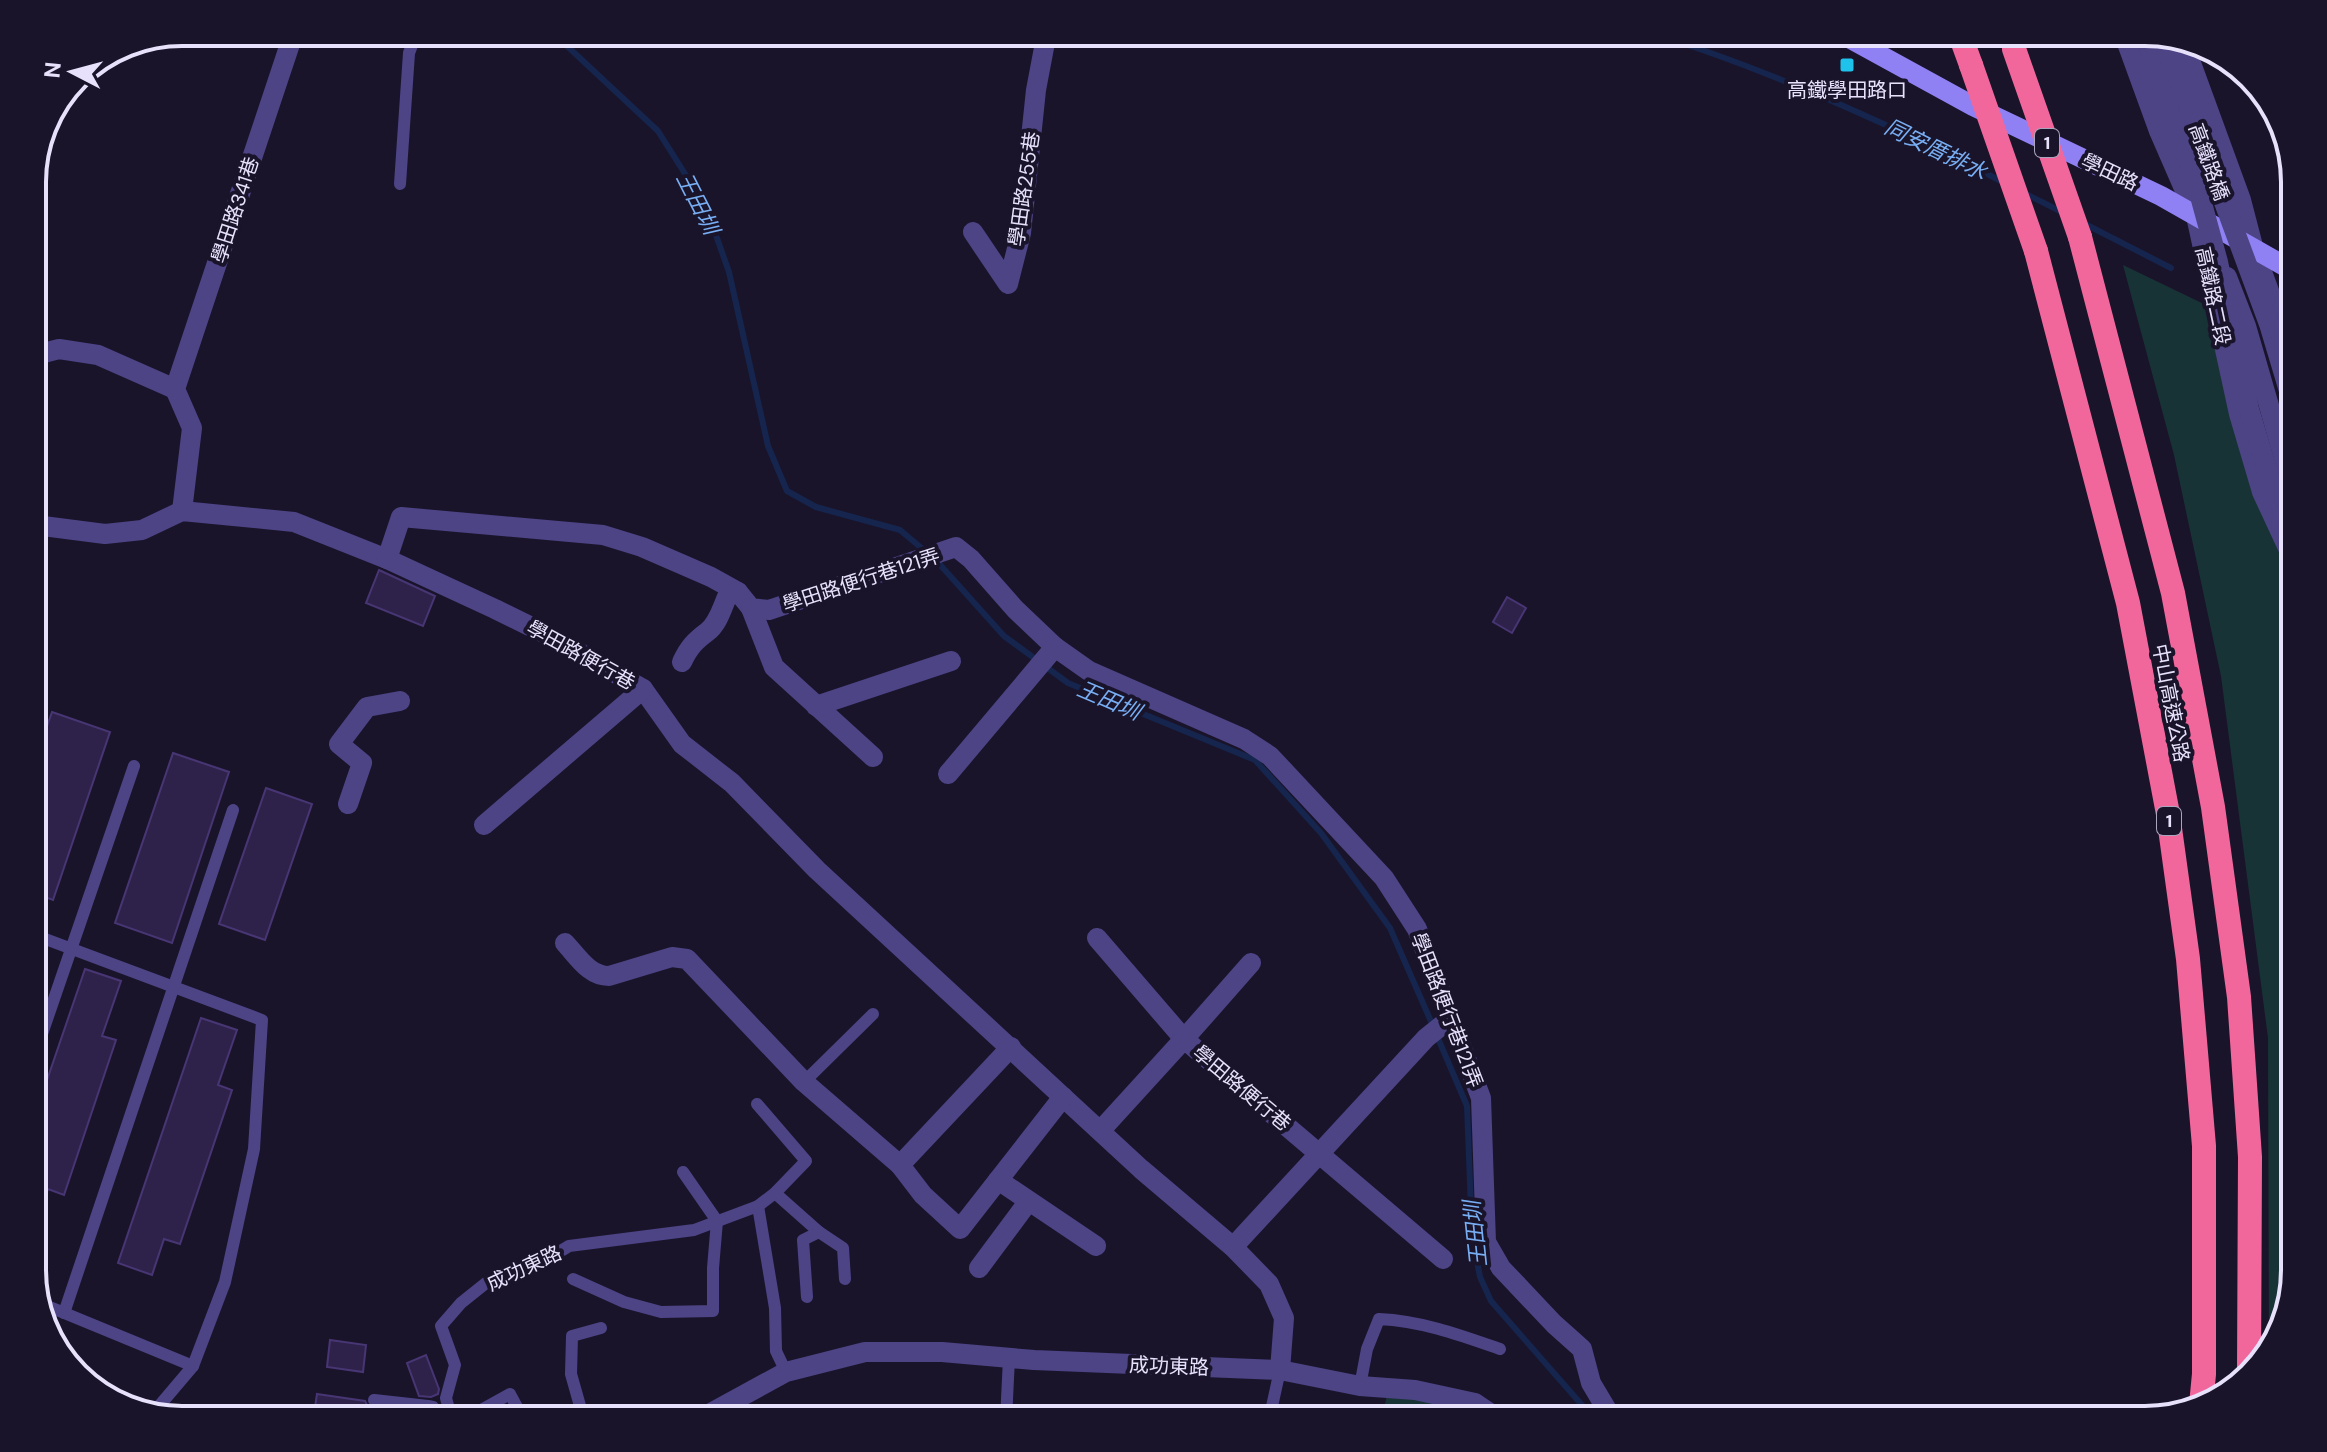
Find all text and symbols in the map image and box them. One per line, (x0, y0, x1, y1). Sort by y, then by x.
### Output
north arrow (32, 32, 112, 112)
marker: 高鐵學田路口 (1838, 56, 1856, 74)
text: N (37, 60, 68, 79)
place label: 高鐵學田路口 (1787, 77, 1907, 103)
water label: 同安厝排水 (1880, 112, 1992, 187)
street label: 高鐵路橋 (2183, 120, 2235, 204)
road number: 1 (2035, 129, 2059, 157)
street label: 學田路255巷 (1003, 130, 1045, 248)
street label: 學田路 (2077, 148, 2143, 196)
street label: 學田路341巷 (206, 154, 264, 266)
water label: 王田圳 (670, 167, 727, 242)
street label: 高鐵路二段 (2190, 244, 2236, 348)
street label: 學田路便行巷121弄 (779, 542, 943, 618)
street label: 學田路便行巷 (522, 615, 640, 695)
street label: 中山高速公路 (2147, 642, 2195, 764)
water label: 王田圳 (1073, 674, 1148, 728)
road number: 1 (2157, 807, 2181, 835)
street label: 學田路便行巷121弄 (1405, 929, 1489, 1091)
street label: 學田路便行巷 (1188, 1039, 1296, 1137)
water label: 王田圳 (1457, 1197, 1493, 1268)
street label: 成功東路 (482, 1239, 566, 1297)
street label: 成功東路 (1129, 1352, 1209, 1380)

